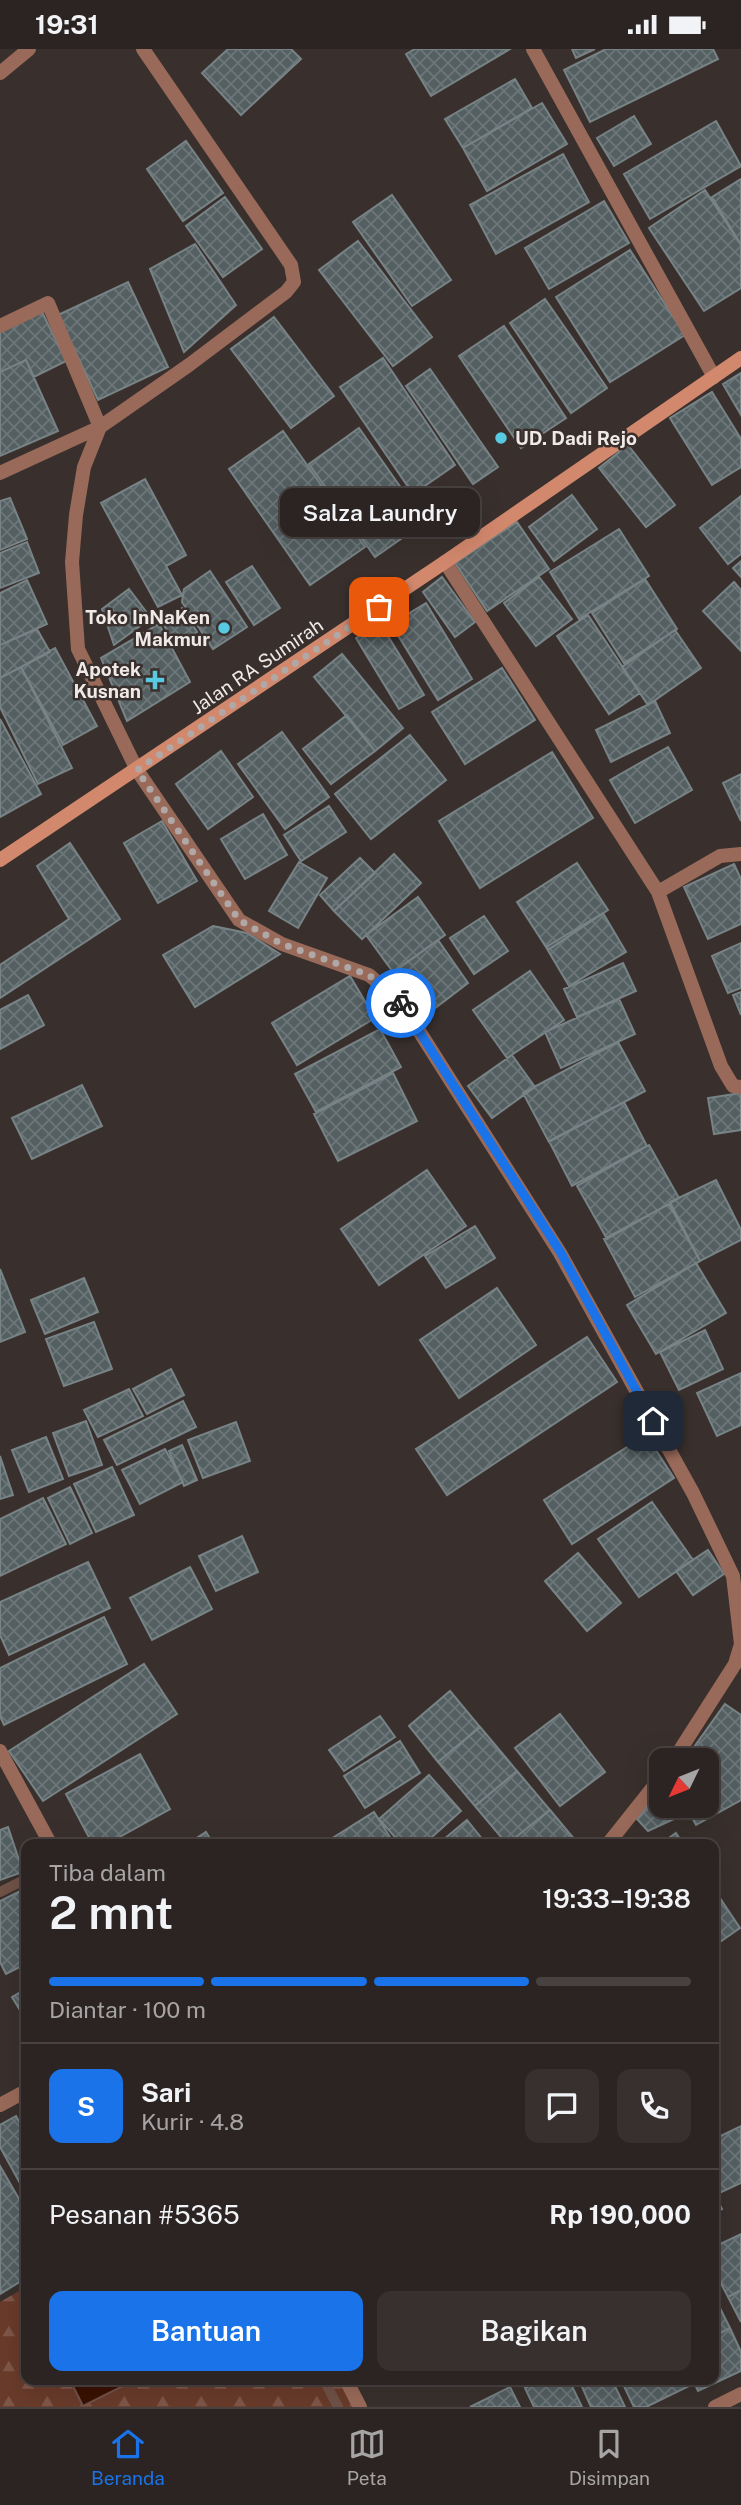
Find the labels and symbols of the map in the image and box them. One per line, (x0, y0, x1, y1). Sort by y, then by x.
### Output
place label: UD. Dadi Rejo (515, 427, 637, 449)
marker: UD. Dadi Rejo (493, 430, 509, 446)
callout: Salza Laundry (279, 488, 479, 537)
pin (349, 577, 409, 637)
place label: Toko InNaKen Makmur (85, 606, 210, 650)
street label: Jalan RA Sumirah (187, 614, 327, 718)
marker: Toko InNaKen Makmur (216, 620, 232, 636)
place label: Apotek Kusnan (73, 658, 141, 702)
marker: Apotek Kusnan (147, 672, 163, 688)
courier (366, 968, 436, 1038)
pin (623, 1391, 683, 1451)
north arrow (649, 1748, 719, 1818)

